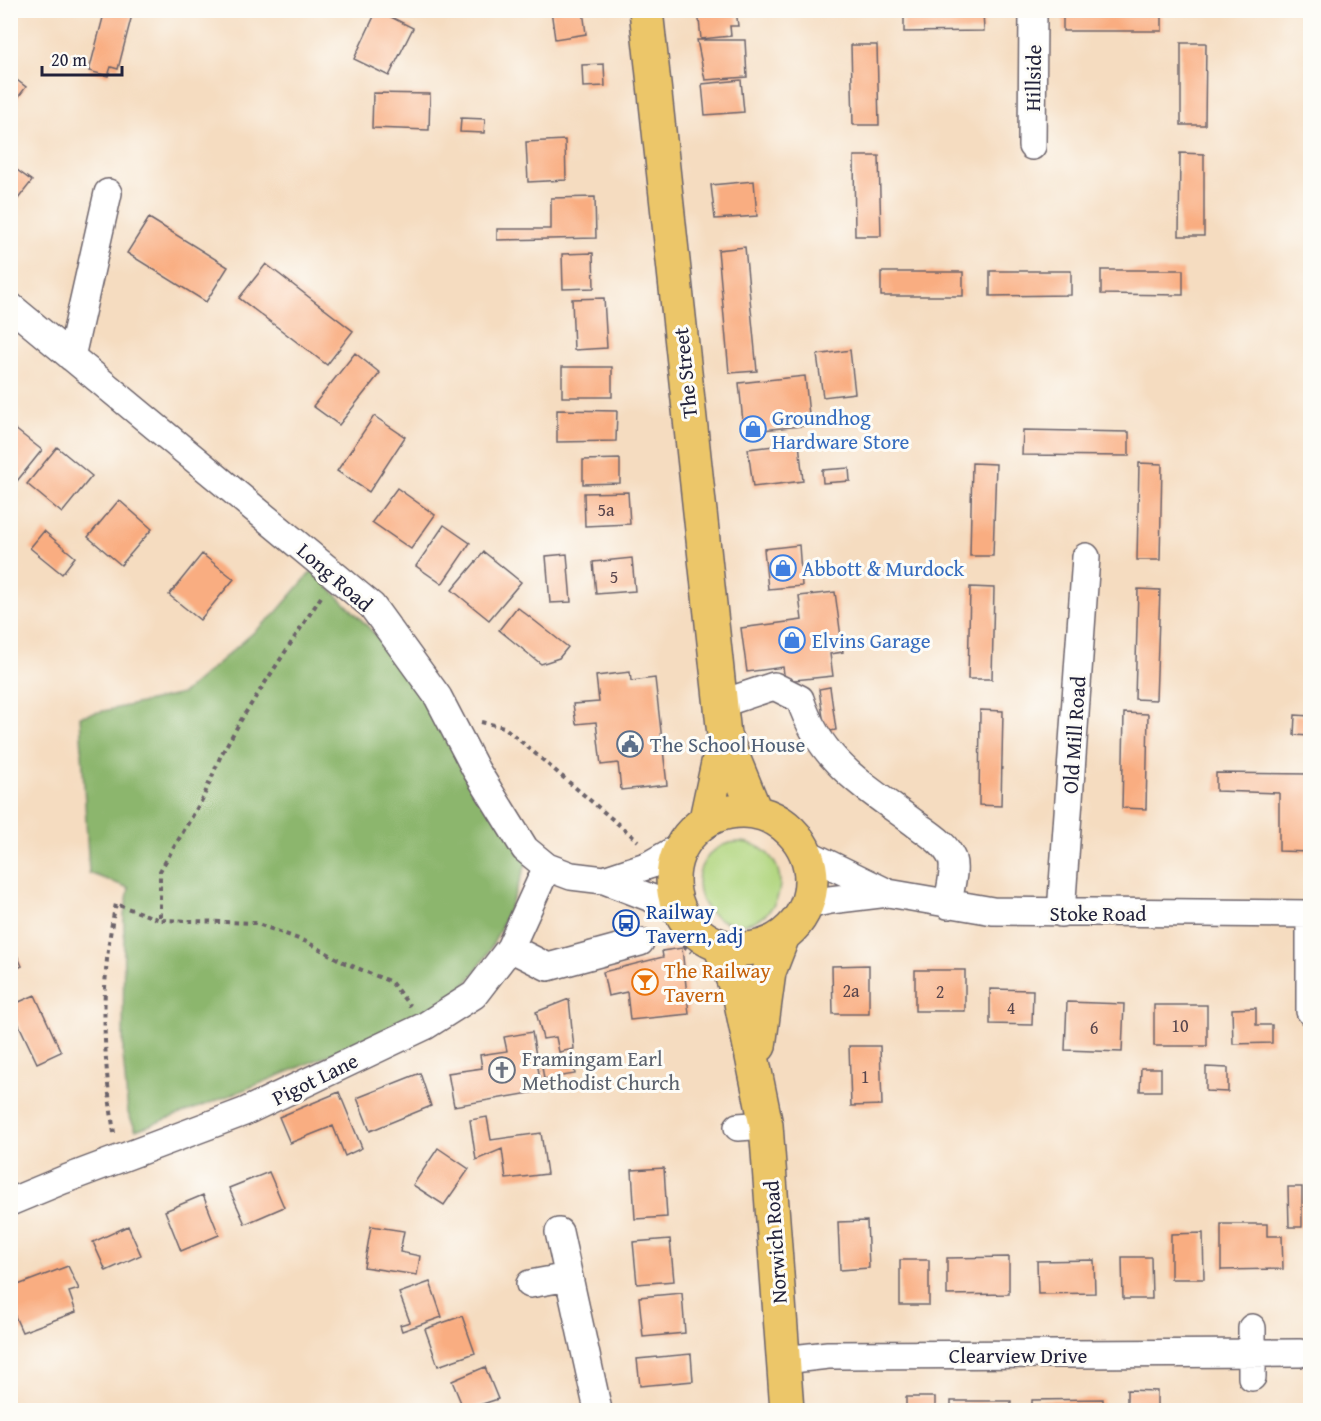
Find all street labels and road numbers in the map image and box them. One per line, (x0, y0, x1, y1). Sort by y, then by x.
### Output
street label: Hillside (1017, 44, 1049, 112)
street label: The Street (665, 325, 705, 420)
street label: Long Road (290, 535, 380, 619)
street label: Old Mill Road (1054, 674, 1094, 795)
street label: Stoke Road (1049, 898, 1147, 929)
street label: Pigot Lane (267, 1045, 363, 1113)
street label: Norwich Road (755, 1179, 795, 1305)
street label: Clearview Drive (949, 1340, 1087, 1371)

